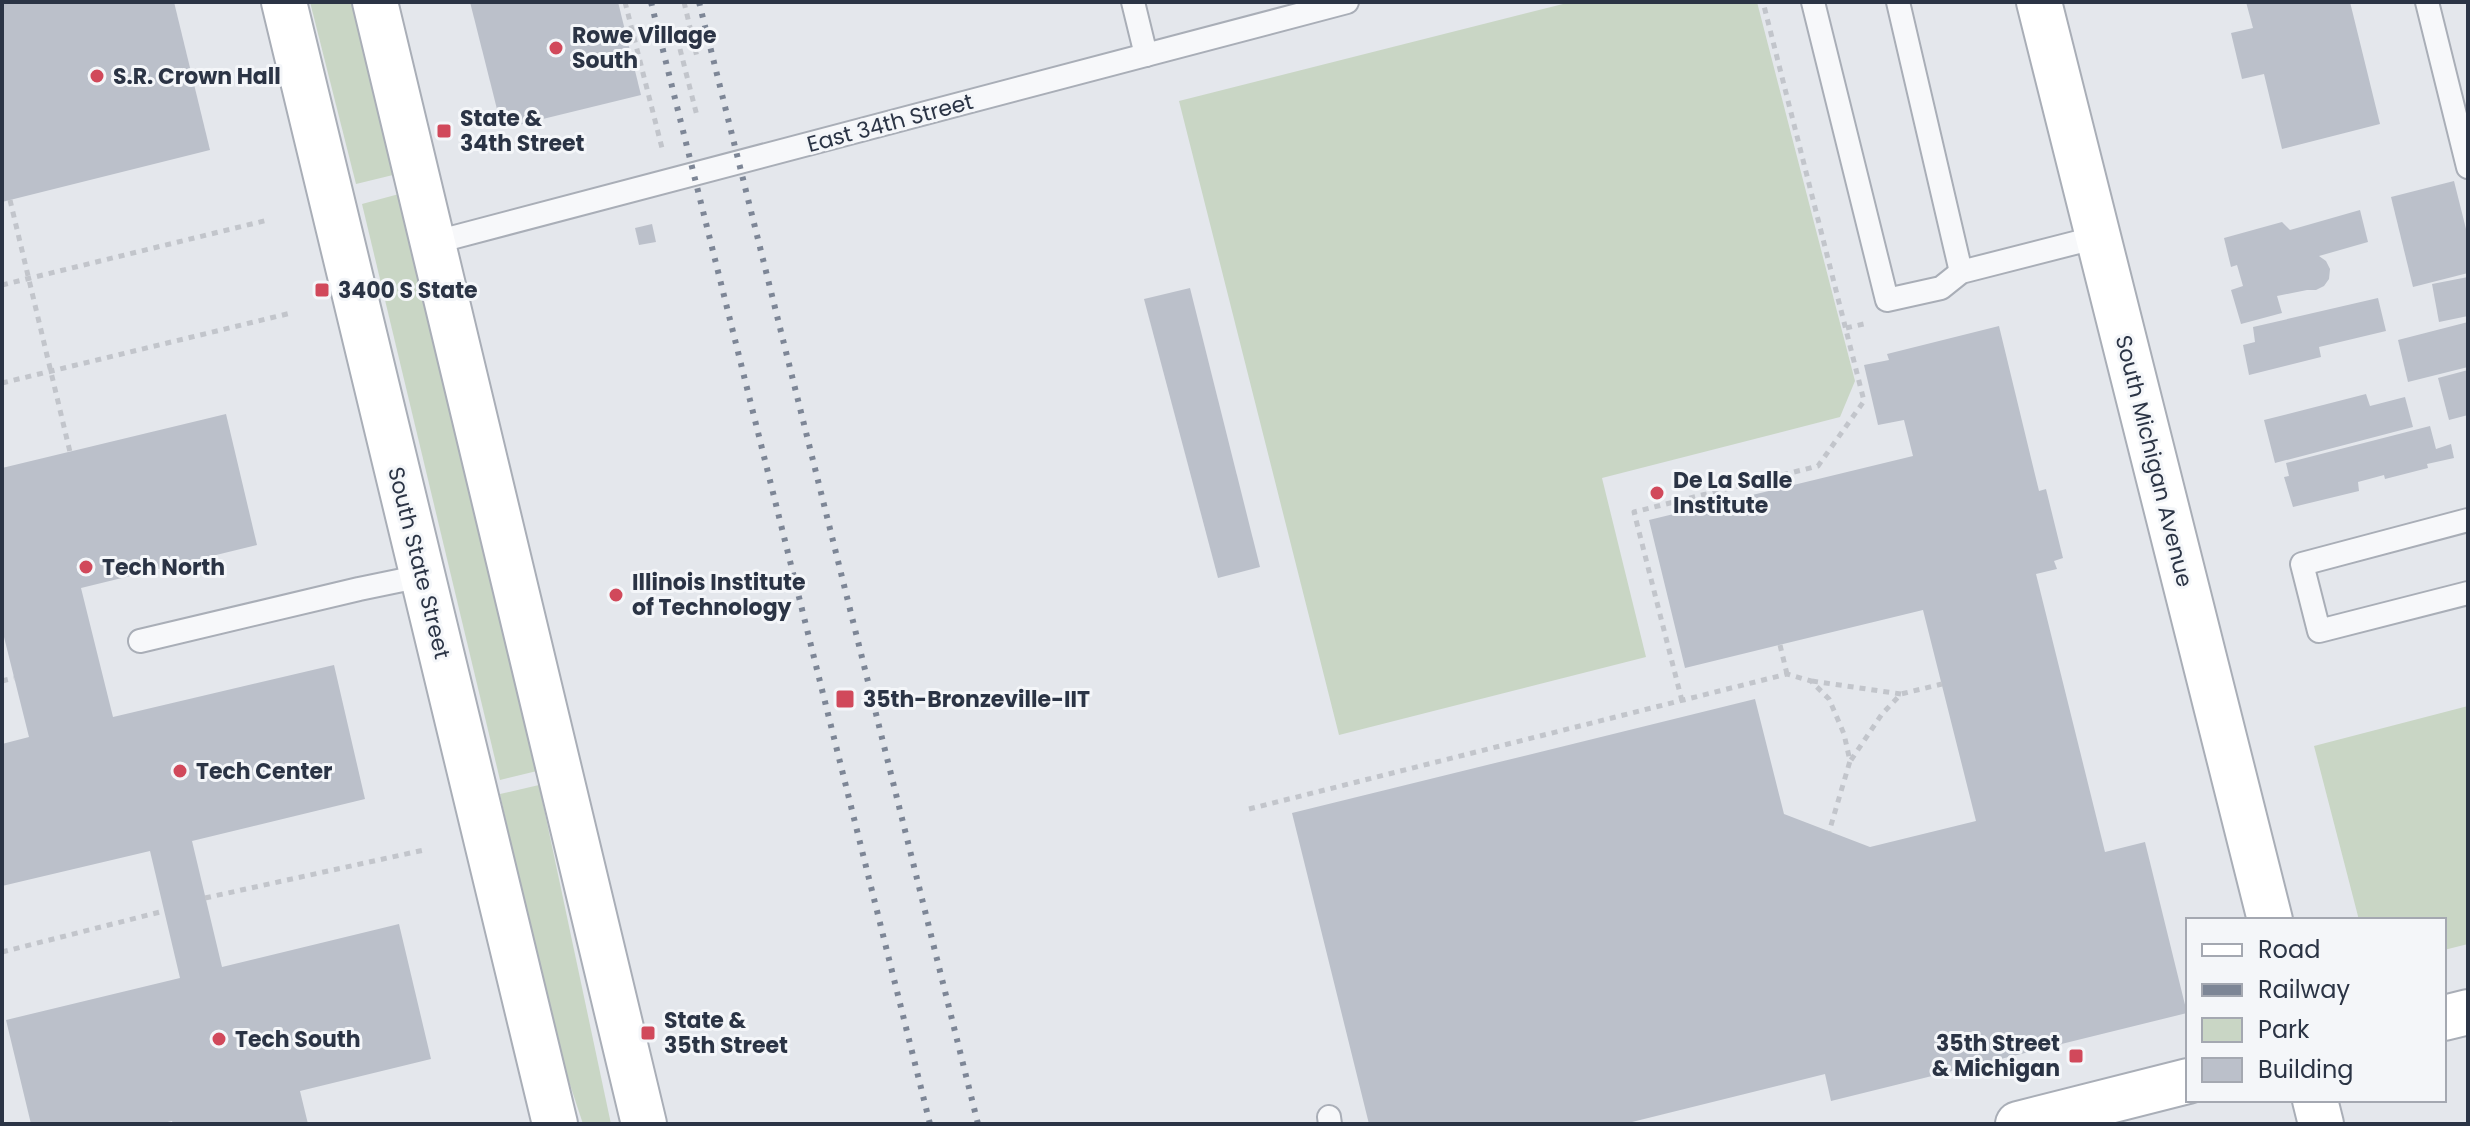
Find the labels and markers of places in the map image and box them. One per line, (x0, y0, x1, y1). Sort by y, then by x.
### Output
place label: Rowe Village South (572, 20, 717, 76)
marker: Rowe Village South (547, 39, 565, 57)
place label: S.R. Crown Hall (113, 61, 281, 92)
marker: S.R. Crown Hall (88, 67, 106, 85)
place label: State & 34th Street (460, 103, 585, 159)
marker: State & 34th Street (435, 122, 453, 140)
place label: 3400 S State (338, 275, 478, 306)
marker: 3400 S State (313, 281, 331, 299)
place label: De La Salle Institute (1673, 465, 1792, 521)
marker: De La Salle Institute (1648, 484, 1666, 502)
place label: Tech North (102, 552, 225, 583)
marker: Tech North (77, 558, 95, 576)
place label: Illinois Institute of Technology (632, 567, 806, 623)
marker: Illinois Institute of Technology (607, 586, 625, 604)
place label: 35th-Bronzeville-IIT (863, 684, 1090, 715)
marker: 35th-Bronzeville-IIT (834, 688, 856, 710)
place label: Tech Center (196, 756, 332, 787)
marker: Tech Center (171, 762, 189, 780)
place label: State & 35th Street (664, 1005, 788, 1061)
place label: Tech South (235, 1024, 361, 1055)
marker: State & 35th Street (639, 1024, 657, 1042)
place label: 35th Street & Michigan (1932, 1028, 2060, 1084)
marker: Tech South (210, 1030, 228, 1048)
marker: 35th Street & Michigan (2067, 1047, 2085, 1065)

